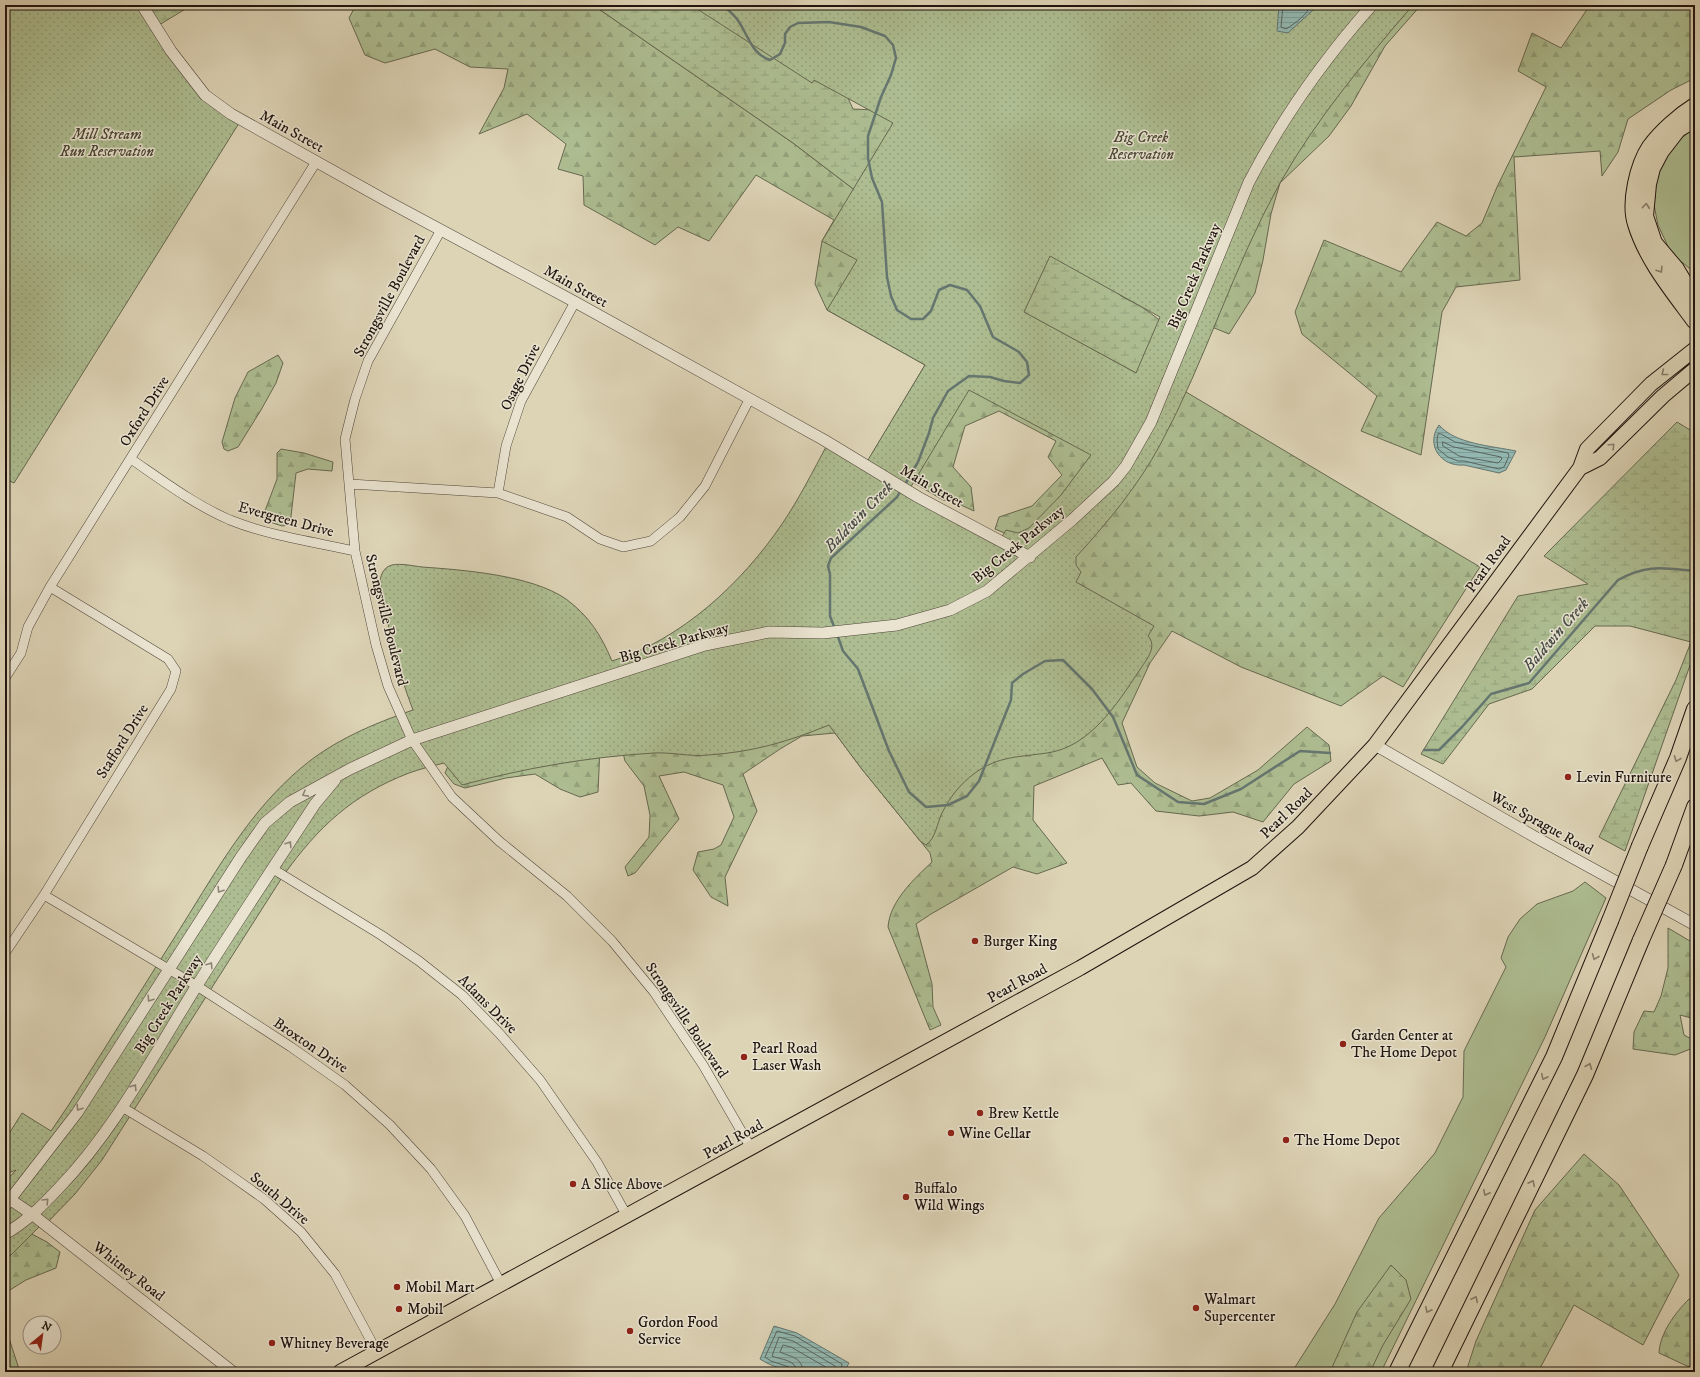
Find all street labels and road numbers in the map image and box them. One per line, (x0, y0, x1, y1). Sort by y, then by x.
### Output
street label: Main Street (256, 106, 327, 157)
street label: Big Creek Parkway (1164, 220, 1226, 332)
street label: Strongsville Boulevard (349, 232, 430, 360)
street label: Main Street (540, 261, 611, 312)
street label: Osage Drive (496, 341, 545, 414)
street label: Oxford Drive (115, 372, 174, 450)
street label: Main Street (896, 461, 967, 512)
street label: Evergreen Drive (236, 498, 336, 541)
street label: Big Creek Parkway (968, 501, 1069, 587)
street label: Pearl Road (1462, 532, 1516, 596)
street label: Strongsville Boulevard (361, 552, 412, 689)
street label: Big Creek Parkway (617, 617, 732, 667)
street label: Stafford Drive (92, 700, 153, 782)
street label: Pearl Road (1256, 783, 1317, 843)
street label: West Sprague Road (1486, 787, 1597, 860)
street label: Big Creek Parkway (130, 950, 207, 1057)
street label: Strongsville Boulevard (641, 959, 733, 1082)
street label: Pearl Road (984, 959, 1051, 1008)
street label: Adams Drive (454, 971, 521, 1038)
street label: Broxton Drive (270, 1013, 352, 1077)
street label: Pearl Road (700, 1115, 767, 1164)
street label: South Drive (246, 1168, 313, 1229)
street label: Whitney Road (88, 1237, 169, 1306)

